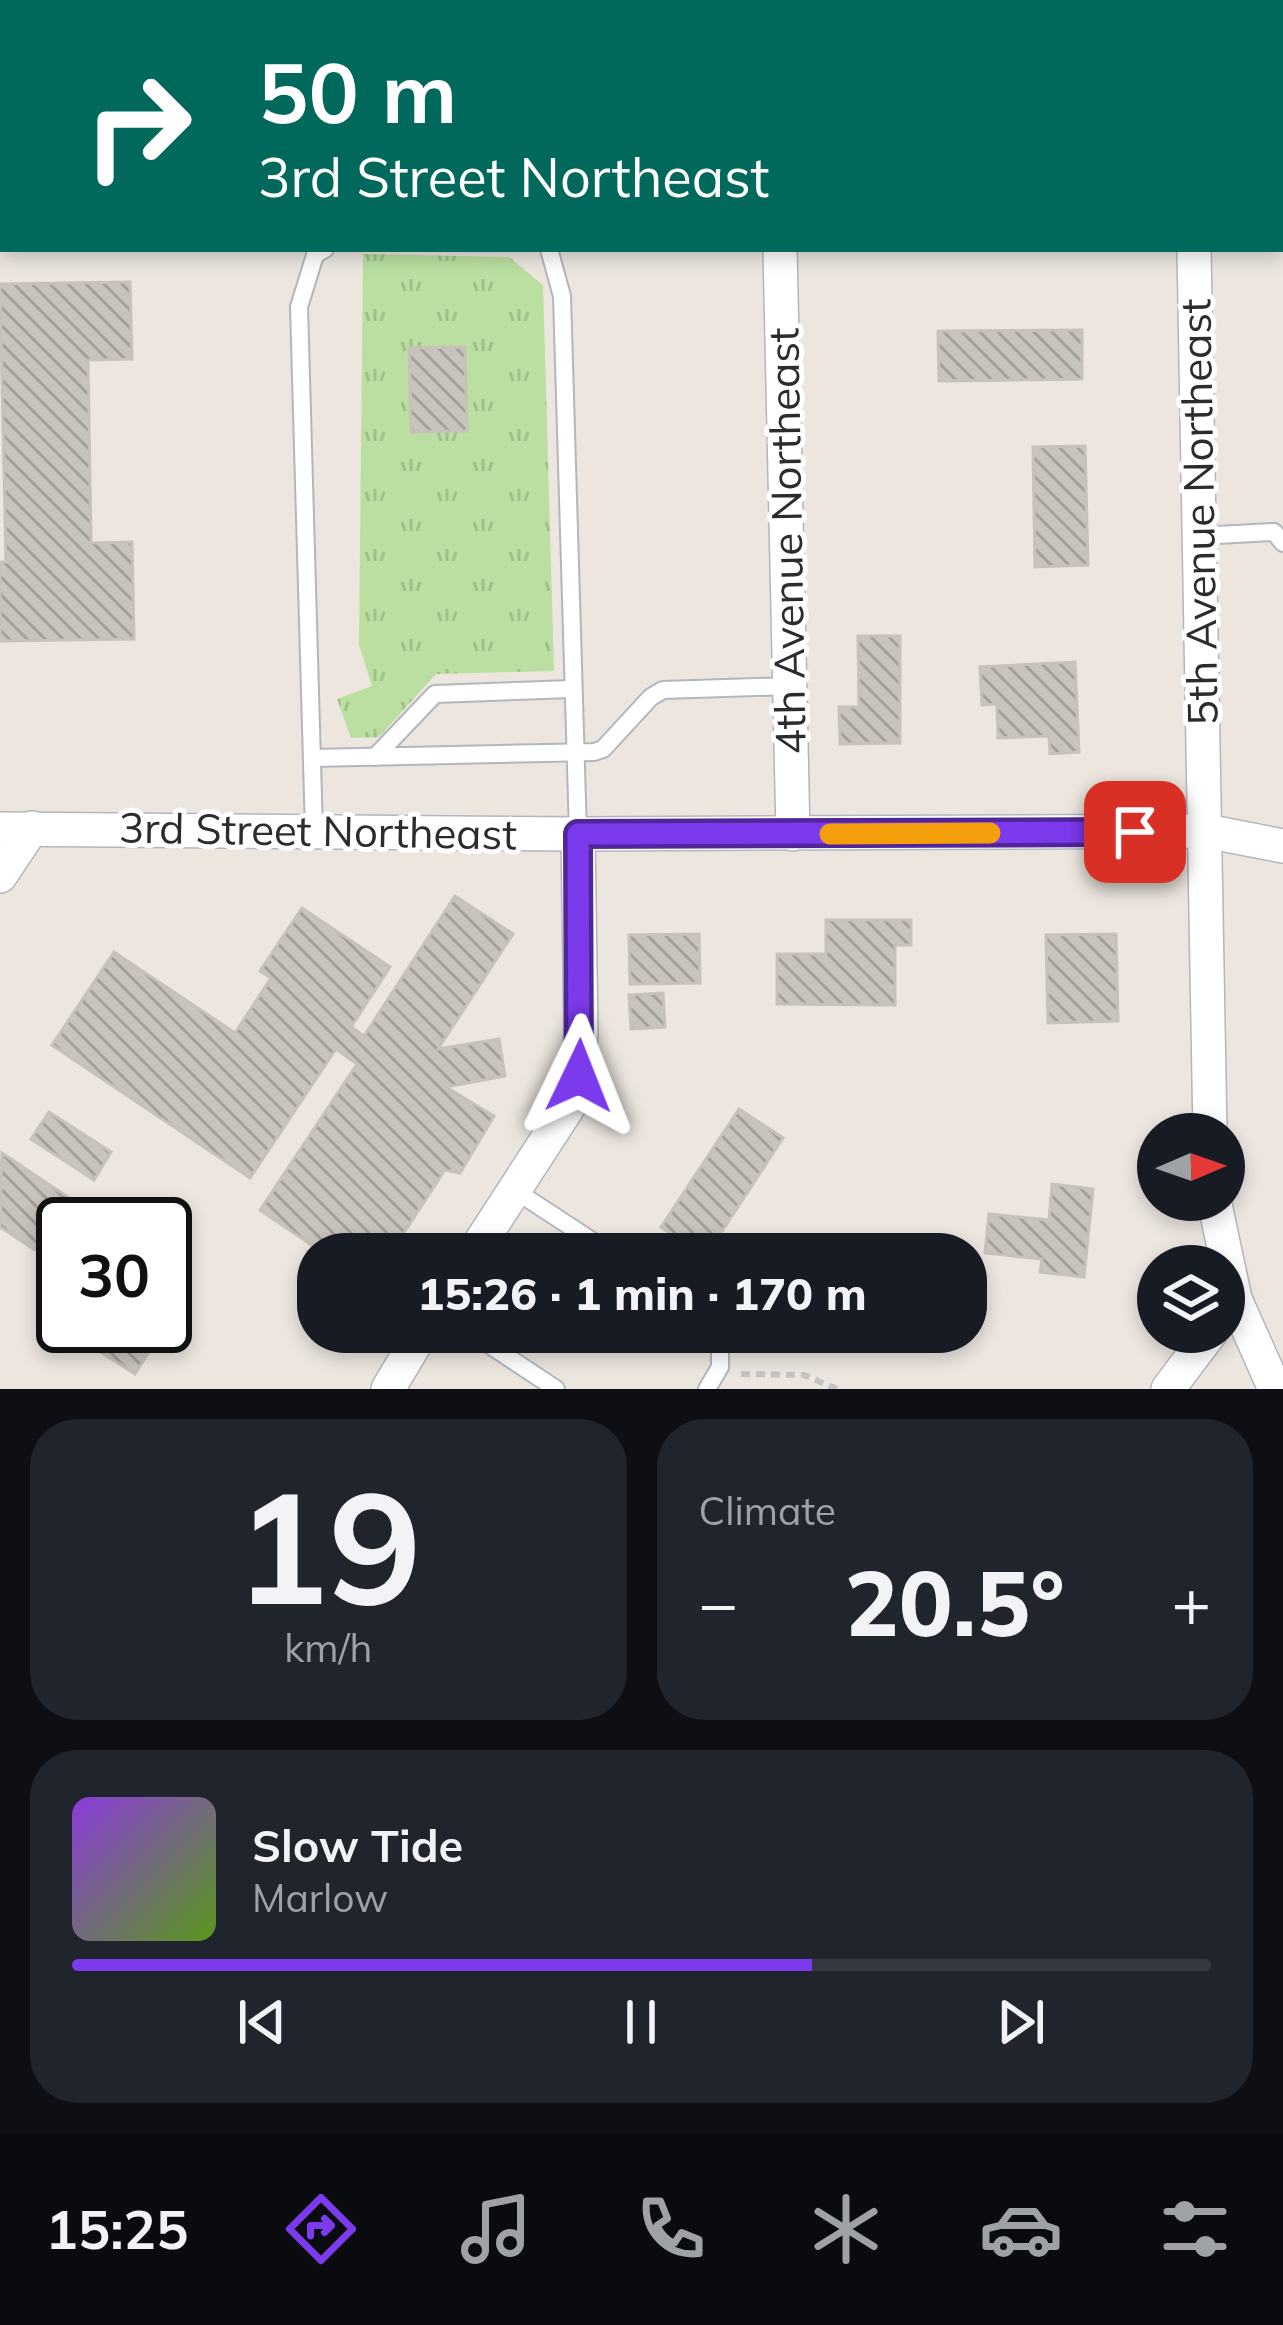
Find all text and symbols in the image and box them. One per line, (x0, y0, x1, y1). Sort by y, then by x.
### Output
text: 50 m (258, 39, 457, 144)
icon: right (60, 48, 216, 204)
text: 3rd Street Northeast (258, 143, 770, 211)
street label: 5th Avenue Northeast (1168, 298, 1229, 726)
street label: 4th Avenue Northeast (756, 327, 817, 755)
pin (1084, 781, 1186, 883)
icon: arrive (1102, 799, 1168, 865)
street label: 3rd Street Northeast (119, 801, 517, 860)
position arrow (516, 1013, 642, 1139)
north arrow (1137, 1113, 1245, 1221)
map controls (1137, 1113, 1245, 1353)
speed limit sign: 30 (36, 1197, 192, 1353)
button: layers (1137, 1245, 1245, 1353)
text: 15:26 · 1 min · 170 m (417, 1265, 867, 1321)
text: 19 (235, 1447, 422, 1643)
text: Climate (699, 1486, 836, 1535)
text: 20.5° (845, 1546, 1065, 1659)
text: − (699, 1561, 738, 1644)
text: + (1171, 1561, 1211, 1644)
text: km/h (284, 1623, 372, 1672)
text: Slow Tide (252, 1817, 463, 1873)
text: Marlow (252, 1873, 388, 1922)
icon: previous (229, 1989, 295, 2055)
icon: pause (608, 1989, 674, 2055)
icon: next (988, 1989, 1054, 2055)
icon: directions (279, 2187, 363, 2271)
icon: music (454, 2187, 538, 2271)
icon: phone (629, 2187, 713, 2271)
icon: climate (804, 2187, 888, 2271)
icon: car (979, 2187, 1063, 2271)
icon: filters (1153, 2187, 1237, 2271)
text: 15:25 (45, 2195, 188, 2263)

